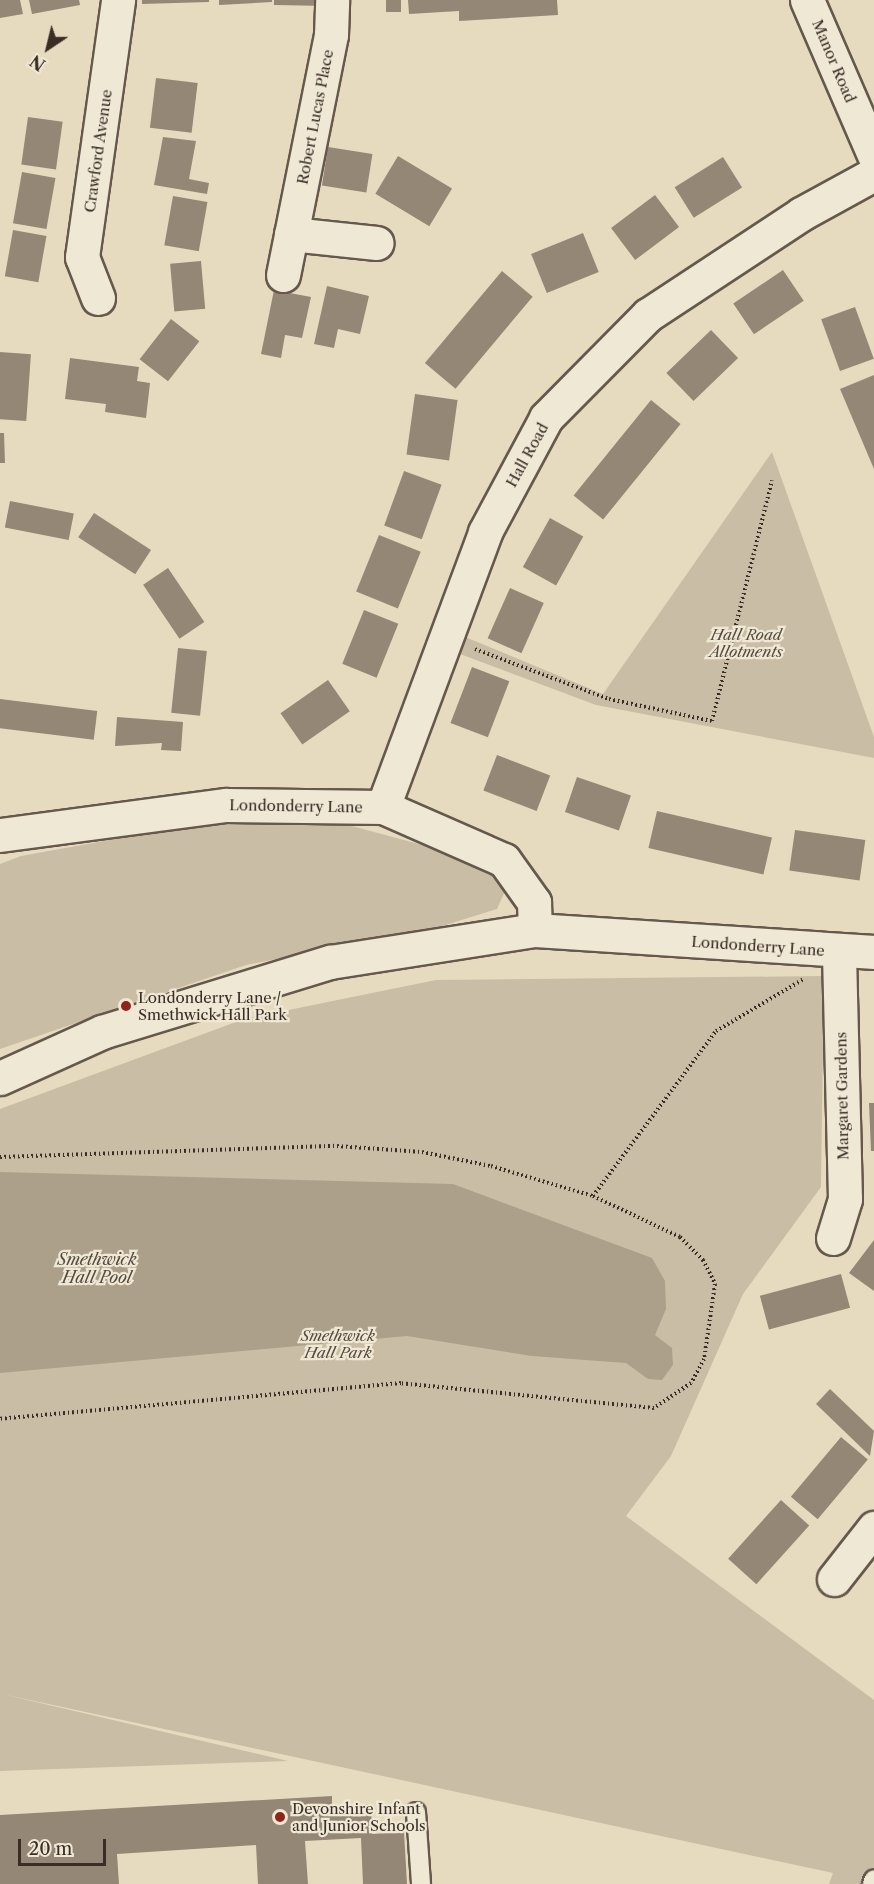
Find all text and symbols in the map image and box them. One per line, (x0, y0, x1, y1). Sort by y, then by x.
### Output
street label: Manor Road (808, 17, 860, 105)
north arrow (18, 18, 78, 78)
street label: Robert Lucas Place (293, 48, 337, 186)
text: N (26, 51, 49, 75)
street label: Crawford Avenue (80, 88, 116, 214)
street label: Hall Road (502, 420, 552, 490)
park label: Hall Road Allotments (709, 625, 783, 660)
street label: Londonderry Lane (229, 796, 363, 816)
street label: Londonderry Lane (690, 932, 826, 960)
place label: Londonderry Lane / Smethwick Hall Park (138, 988, 287, 1023)
marker: Londonderry Lane / Smethwick Hall Park (119, 999, 133, 1013)
street label: Margaret Gardens (832, 1032, 852, 1160)
water label: Smethwick Hall Pool (58, 1249, 136, 1287)
park label: Smethwick Hall Park (301, 1326, 375, 1361)
place label: Devonshire Infant and Junior Schools (292, 1799, 426, 1834)
marker: Devonshire Infant and Junior Schools (273, 1810, 287, 1824)
scale bar (21, 1827, 110, 1865)
text: 20 m (29, 1838, 72, 1860)

